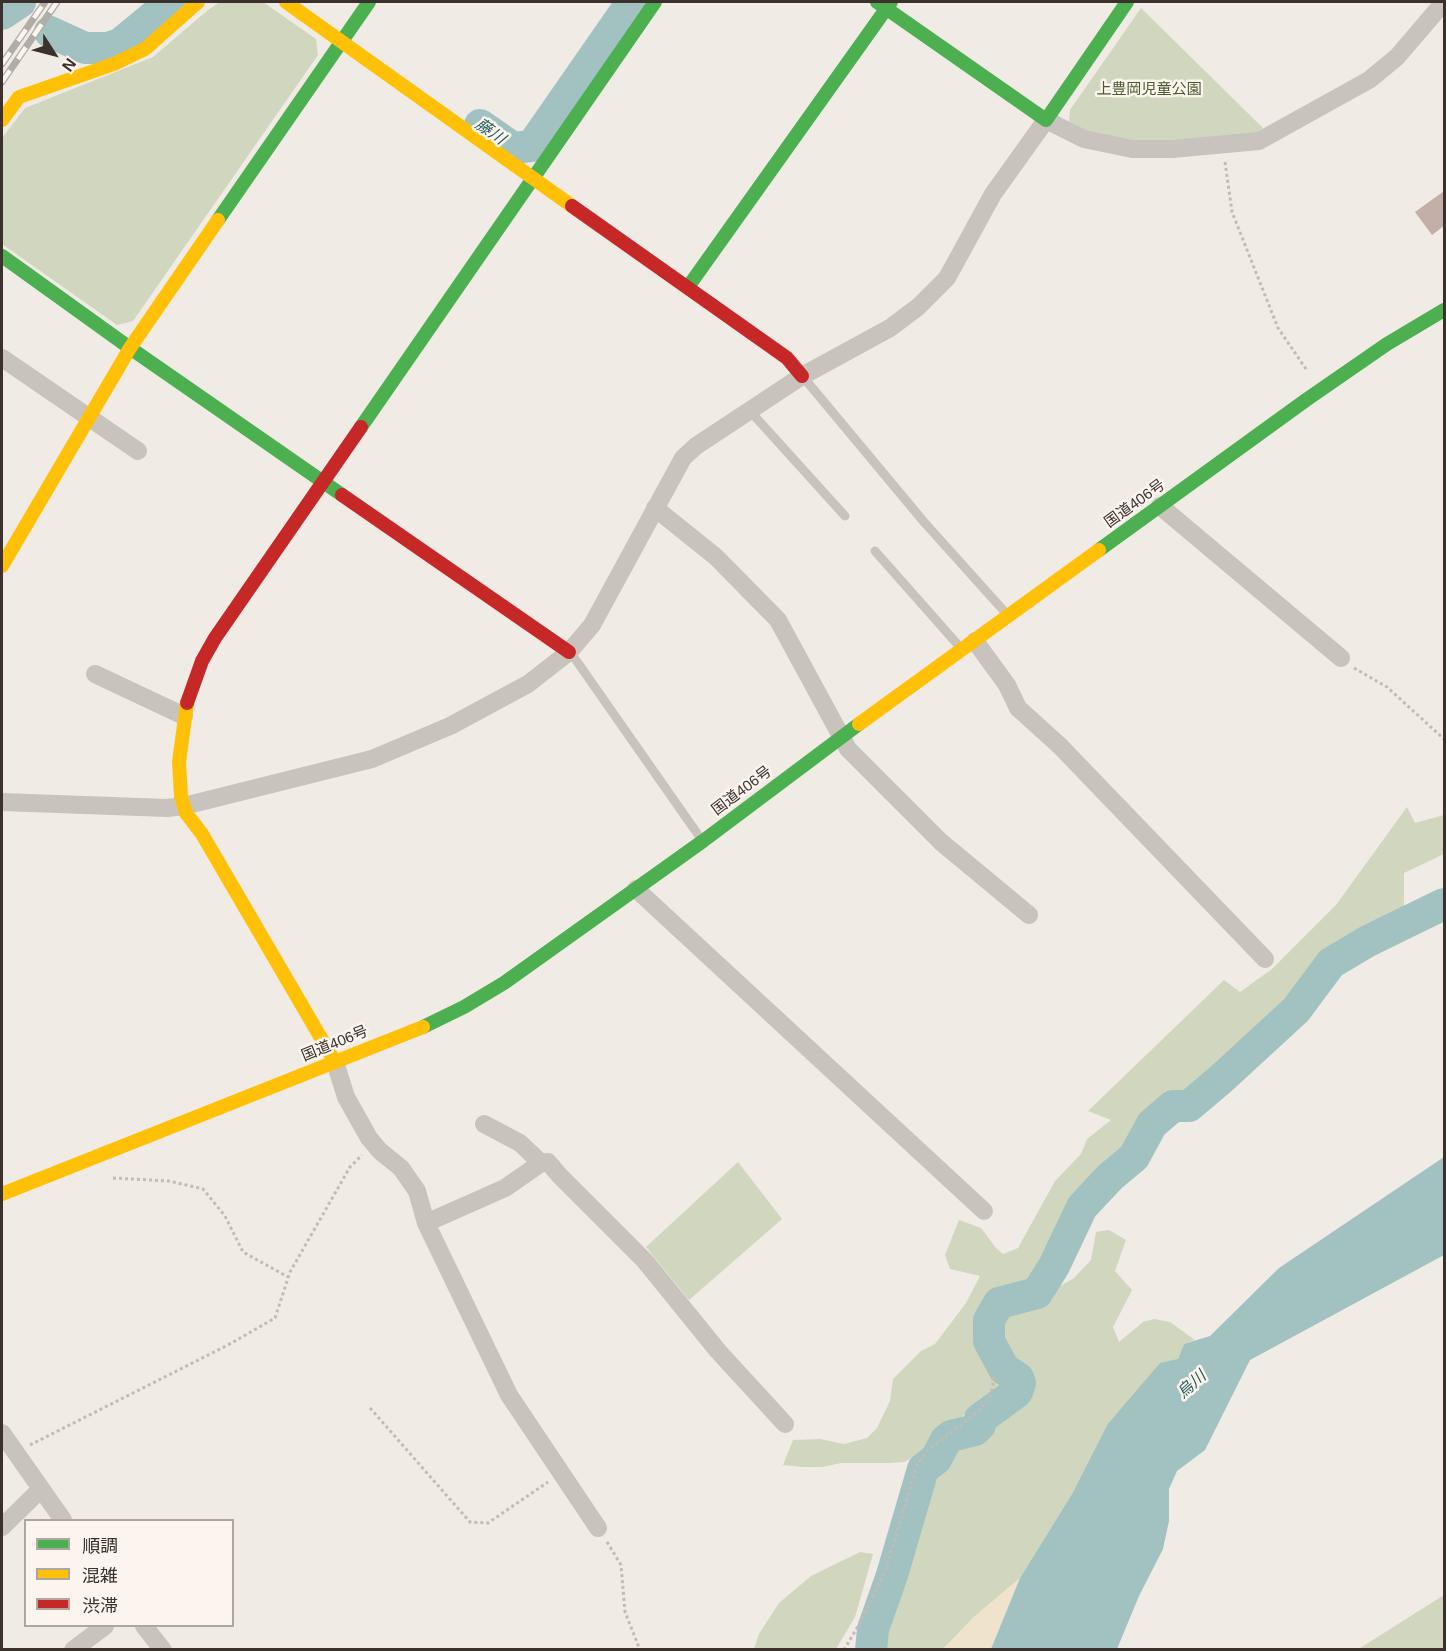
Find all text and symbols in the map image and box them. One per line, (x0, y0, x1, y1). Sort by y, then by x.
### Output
north arrow (24, 24, 84, 84)
text: N (59, 55, 79, 75)
park label: 上豊岡児童公園 (1097, 81, 1201, 99)
water label: 藤川 (471, 115, 509, 149)
street label: 国道406号 (1101, 476, 1169, 532)
street label: 国道406号 (709, 763, 775, 819)
street label: 国道406号 (299, 1023, 371, 1065)
water label: 烏川 (1174, 1367, 1210, 1403)
legend (24, 1519, 234, 1627)
text: 順調 (82, 1536, 118, 1556)
text: 混雑 (82, 1566, 118, 1586)
text: 渋滞 (82, 1596, 118, 1616)

